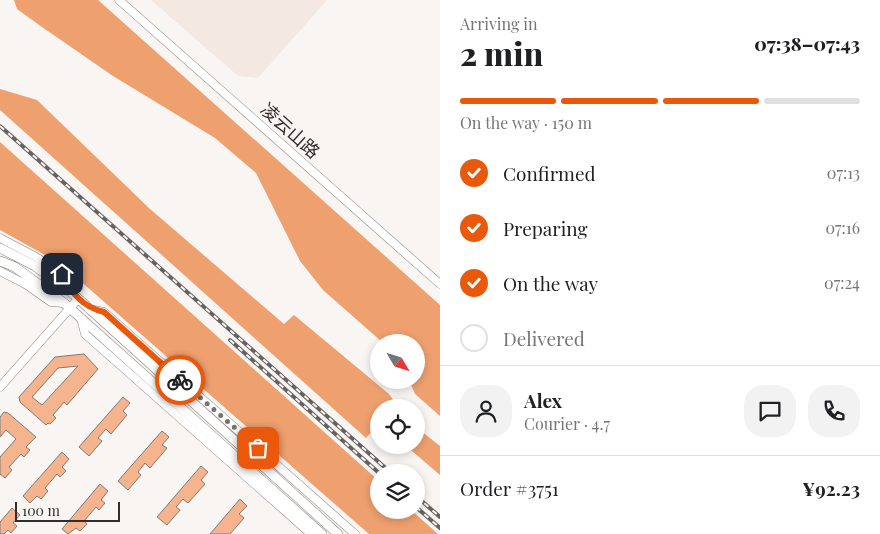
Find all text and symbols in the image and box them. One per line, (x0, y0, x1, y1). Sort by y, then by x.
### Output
text: Arriving in (460, 13, 538, 34)
text: 07:38–07:43 (754, 30, 860, 56)
text: 2 min (460, 31, 543, 74)
street label: 凌云山路 (256, 97, 325, 163)
text: On the way · 150 m (460, 112, 592, 133)
icon: check (460, 159, 488, 187)
text: Confirmed (503, 160, 596, 186)
text: 07:13 (827, 162, 860, 183)
icon: check (460, 214, 488, 242)
text: Preparing (503, 215, 588, 241)
text: 07:16 (825, 217, 860, 238)
pin (41, 253, 83, 295)
icon: home (48, 260, 76, 288)
icon: check (460, 269, 488, 297)
text: On the way (503, 270, 598, 296)
text: 07:24 (824, 272, 860, 293)
text: Delivered (503, 325, 585, 351)
north arrow (370, 334, 425, 389)
map controls (370, 334, 425, 519)
courier (155, 355, 205, 405)
icon: bike (166, 366, 194, 394)
button: person (460, 385, 512, 437)
button: chat (744, 385, 796, 437)
button: phone (808, 385, 860, 437)
text: Alex (524, 387, 562, 413)
button: locate (370, 399, 425, 454)
text: Courier · 4.7 (524, 413, 610, 434)
pin (237, 427, 279, 469)
icon: bag (244, 434, 272, 462)
button: layers (370, 464, 425, 519)
text: Order #3751 (460, 475, 559, 501)
text: ¥92.23 (802, 475, 860, 501)
scale bar (15, 499, 120, 522)
text: 100 m (22, 501, 60, 520)

